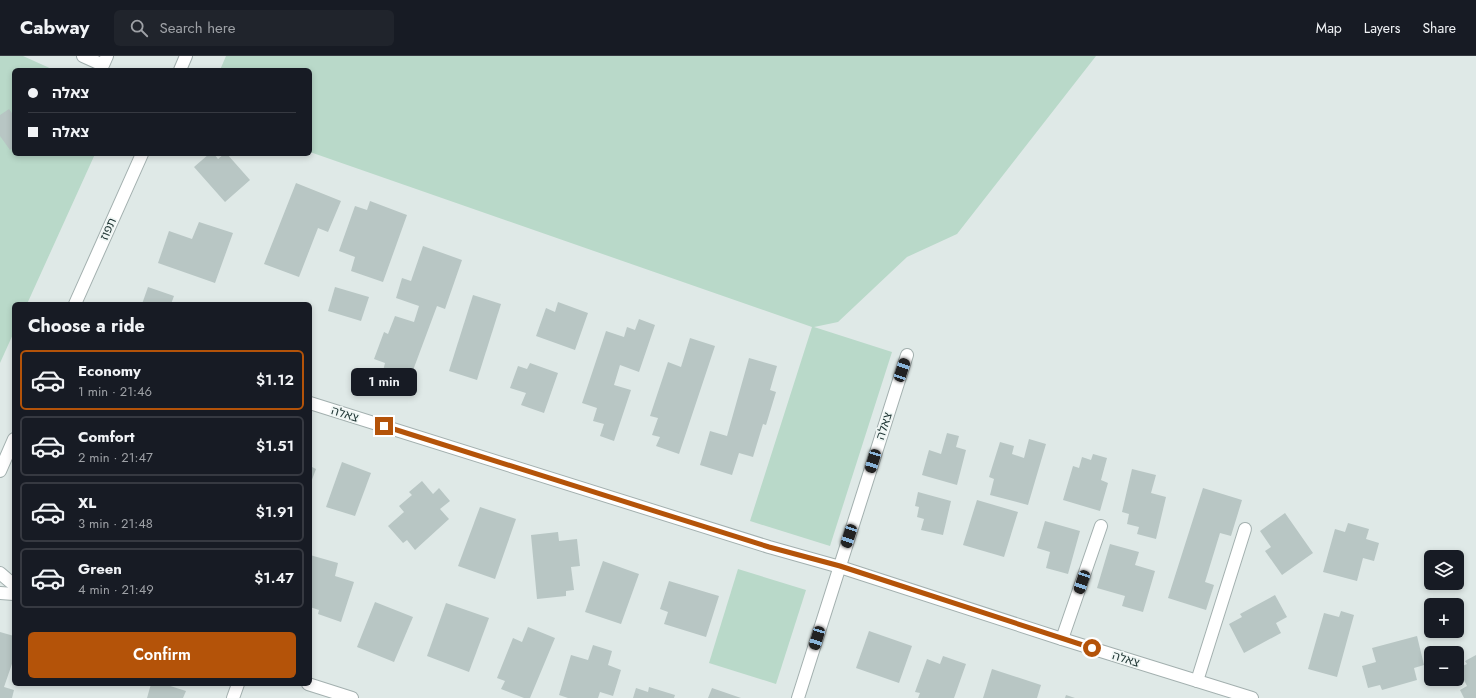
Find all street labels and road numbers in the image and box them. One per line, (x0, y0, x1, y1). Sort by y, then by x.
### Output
street label: תפוז (95, 215, 121, 243)
street label: צאלה (329, 401, 361, 427)
street label: צאלה (871, 410, 897, 442)
street label: צאלה (1110, 646, 1142, 672)

